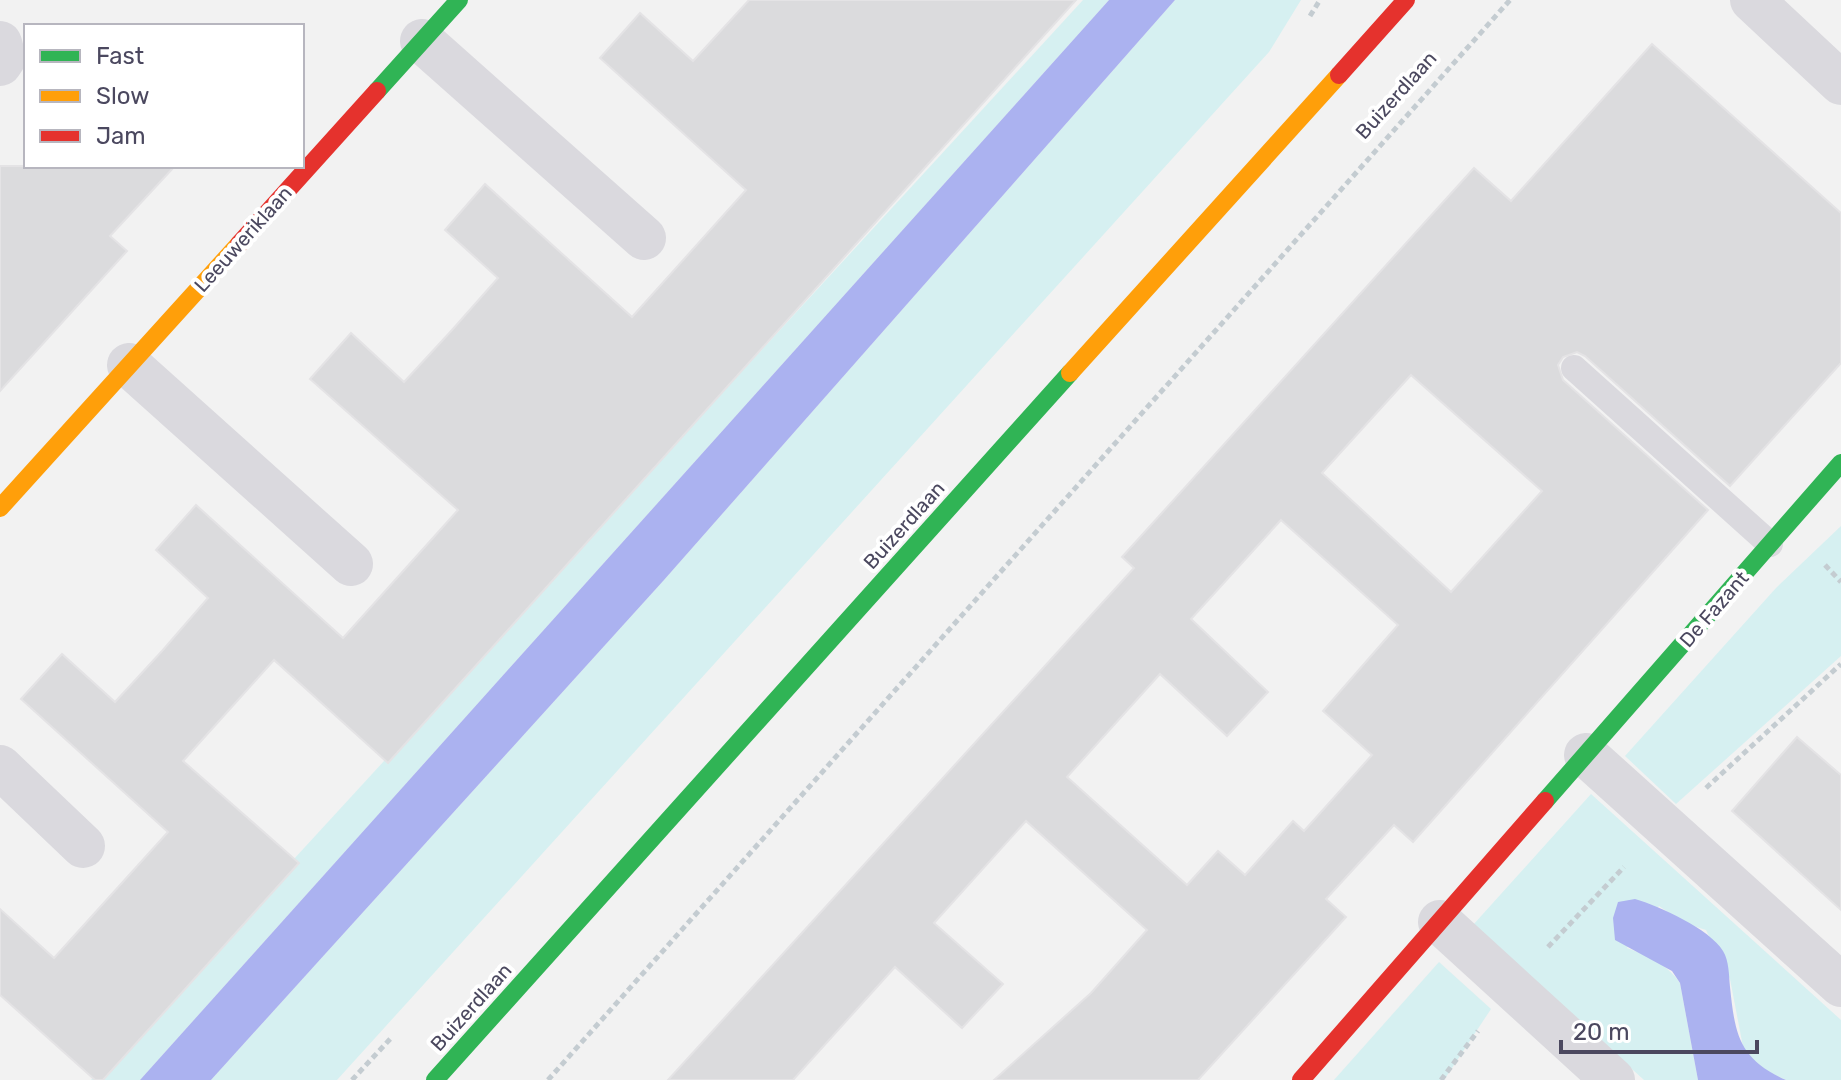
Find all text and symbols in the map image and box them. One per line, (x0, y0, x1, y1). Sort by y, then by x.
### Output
legend (24, 24, 304, 168)
text: Fast (96, 42, 144, 70)
street label: Buizerdlaan (1350, 46, 1442, 144)
text: Slow (96, 82, 149, 110)
text: Jam (96, 122, 146, 150)
street label: Leeuweriklaan (189, 181, 297, 297)
street label: Buizerdlaan (858, 476, 950, 574)
street label: De Fazant (1674, 566, 1754, 652)
street label: Buizerdlaan (425, 958, 517, 1056)
scale bar (1561, 1004, 1757, 1054)
text: 20 m (1573, 1018, 1630, 1046)

